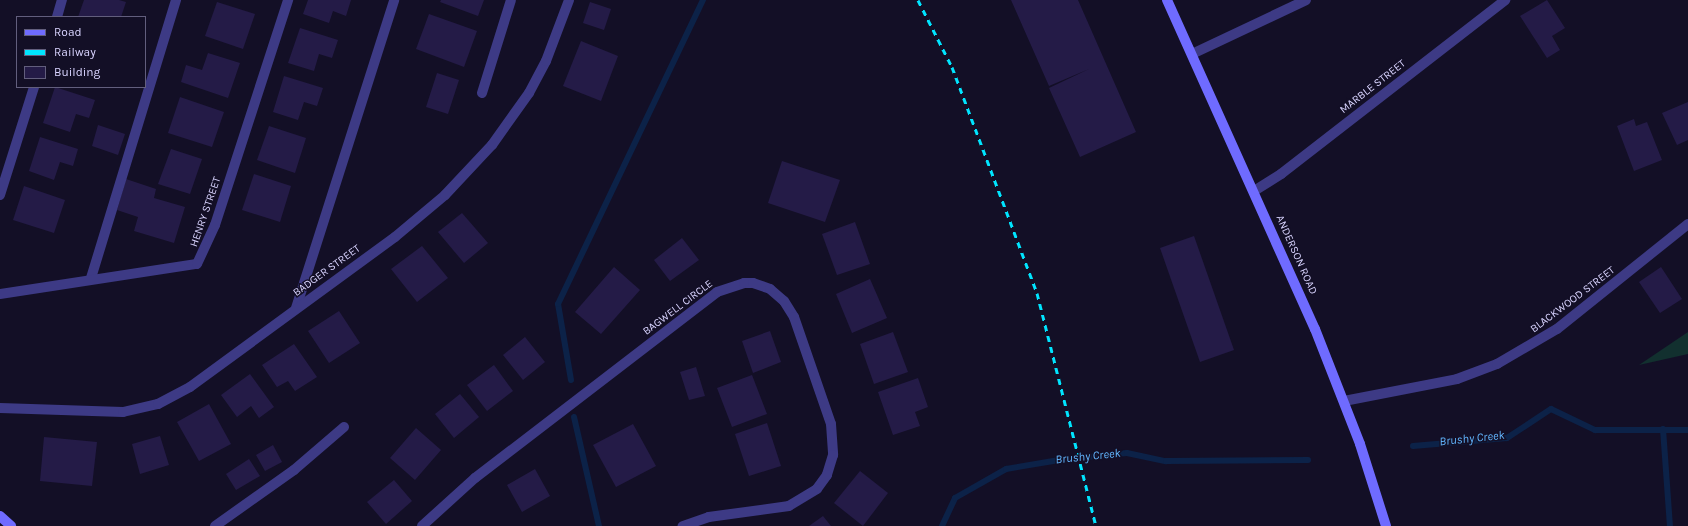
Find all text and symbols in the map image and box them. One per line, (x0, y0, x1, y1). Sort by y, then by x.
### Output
legend (16, 16, 146, 88)
text: Road (54, 25, 82, 39)
text: Railway (54, 45, 96, 59)
street label: MARBLE STREET (1337, 57, 1409, 117)
text: Building (54, 65, 100, 79)
street label: HENRY STREET (188, 175, 224, 249)
street label: ANDERSON ROAD (1273, 213, 1319, 297)
street label: BADGER STREET (291, 242, 363, 300)
street label: BLACKWOOD STREET (1528, 264, 1618, 336)
street label: BAGWELL CIRCLE (641, 278, 715, 338)
water label: Brushy Creek (1439, 428, 1505, 450)
water label: Brushy Creek (1055, 446, 1121, 468)

